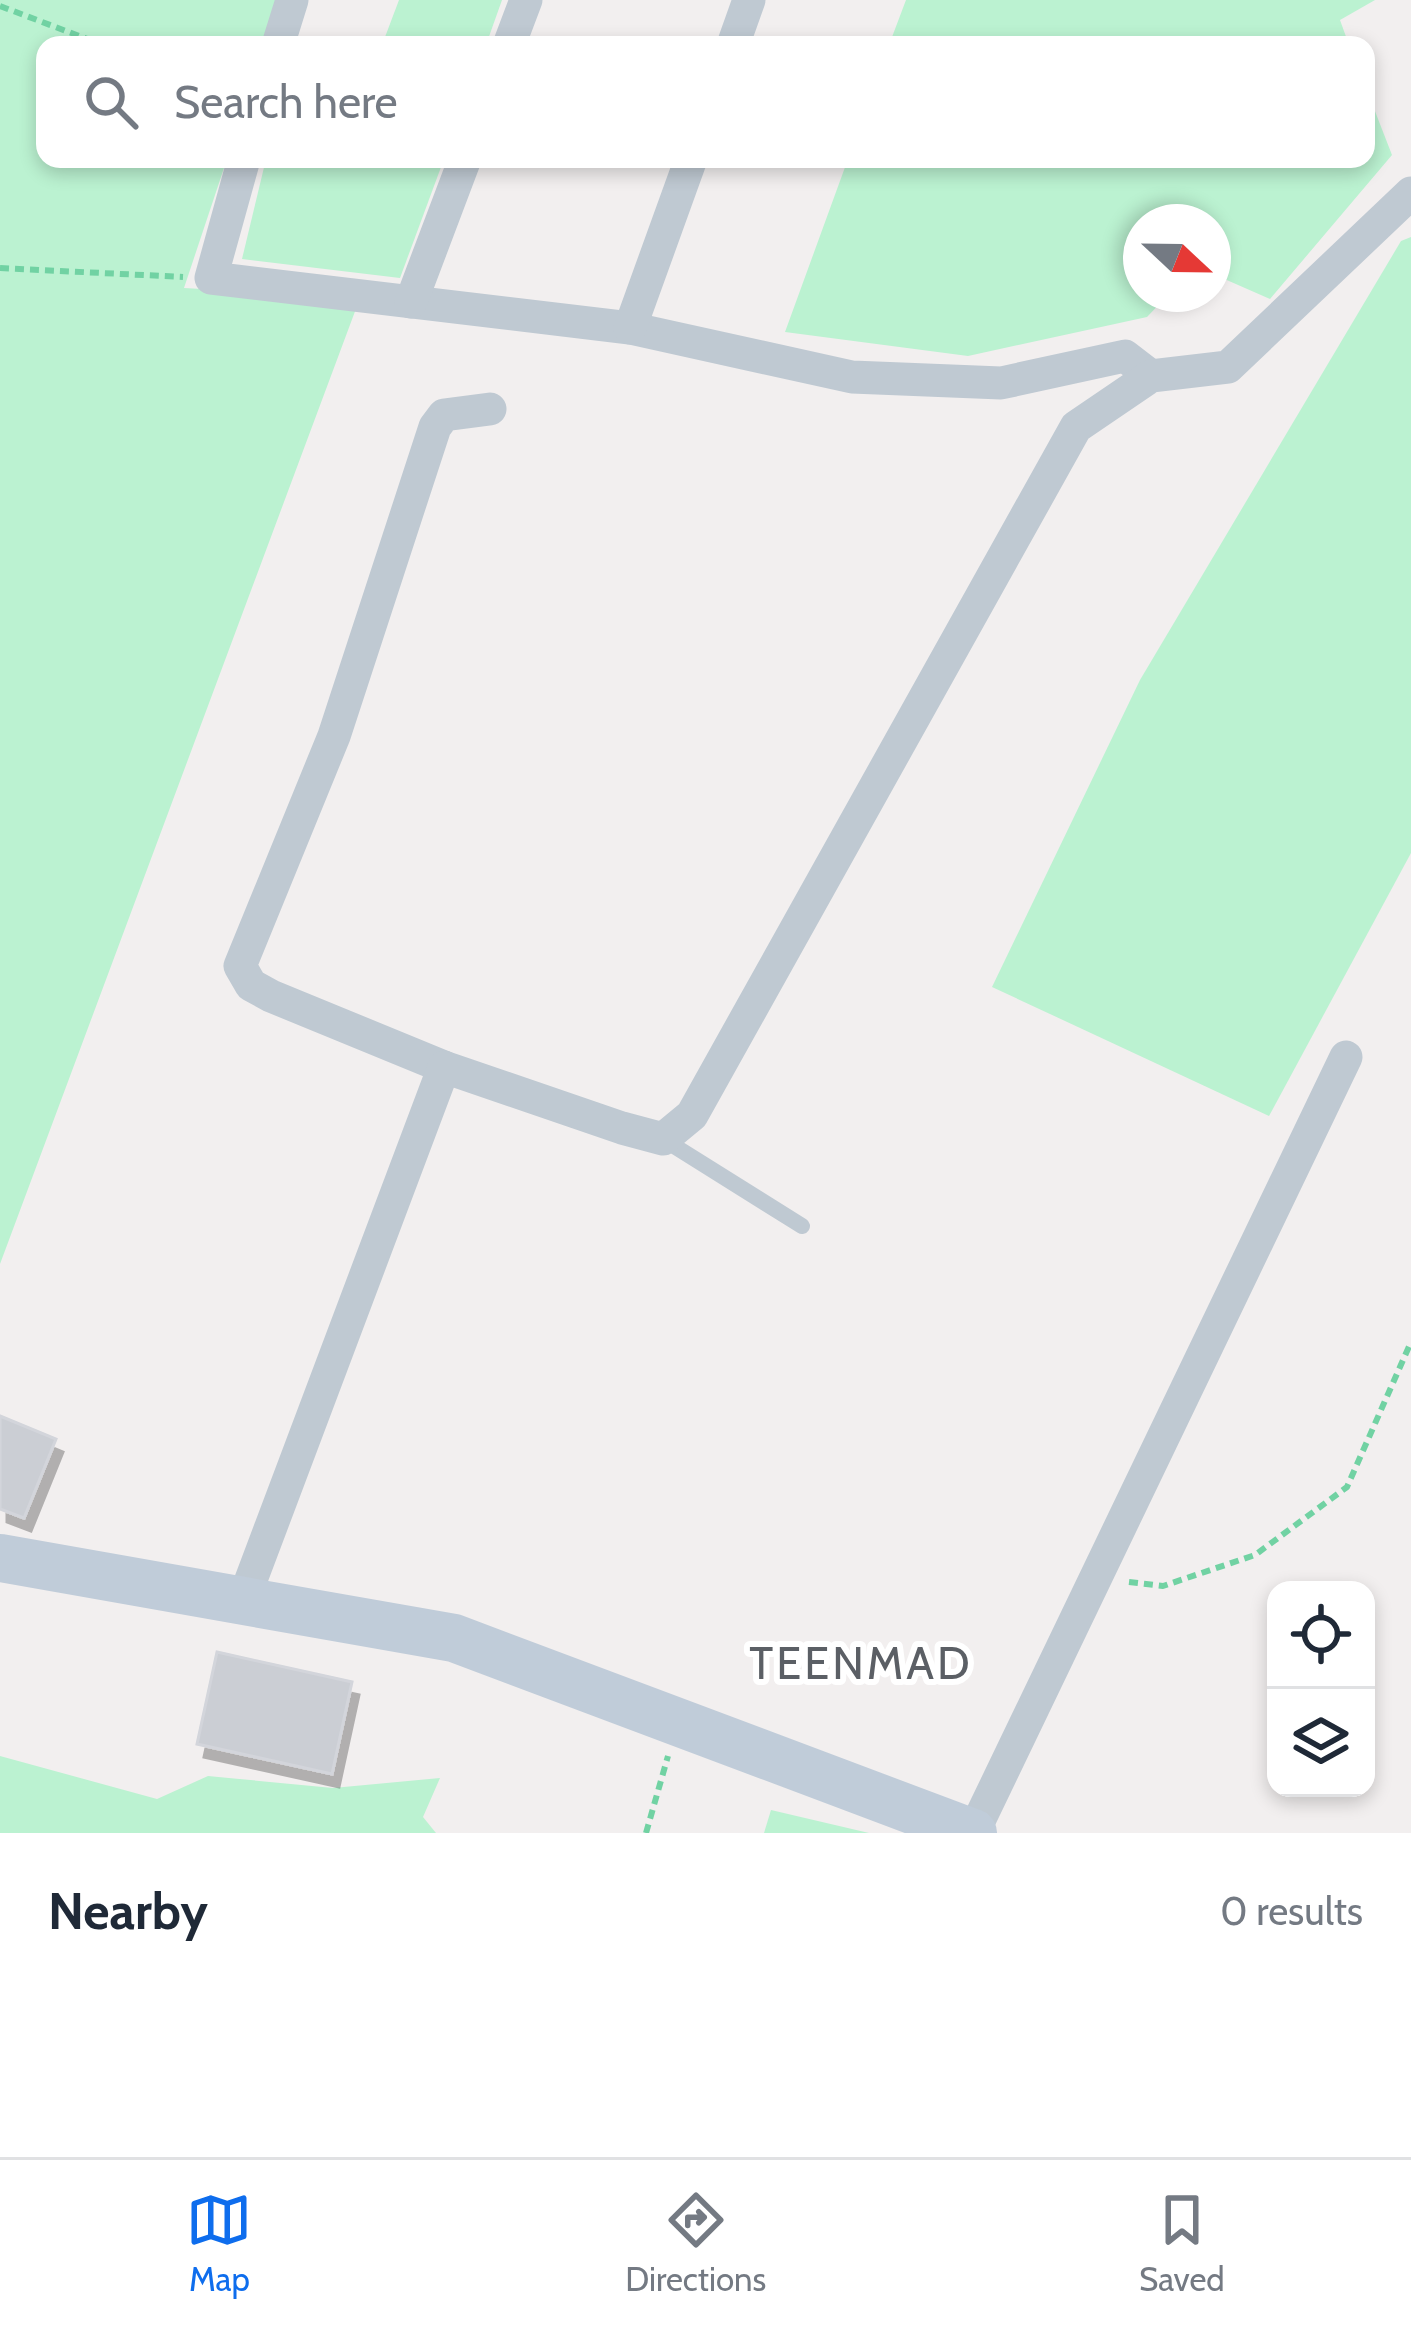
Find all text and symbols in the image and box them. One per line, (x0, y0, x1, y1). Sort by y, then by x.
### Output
search box (36, 36, 1375, 168)
icon: search (78, 69, 144, 135)
text: Search here (174, 75, 398, 129)
north arrow (1123, 204, 1231, 312)
map controls (1267, 1581, 1375, 1797)
button: locate (1267, 1581, 1375, 1689)
district label: TEENMAD (749, 1636, 973, 1690)
button: layers (1267, 1689, 1375, 1797)
text: Nearby (48, 1880, 208, 1942)
text: 0 results (1220, 1887, 1363, 1935)
tab: Map (186, 2187, 252, 2299)
tab: Directions (625, 2187, 766, 2299)
tab: Saved (1139, 2187, 1225, 2299)

